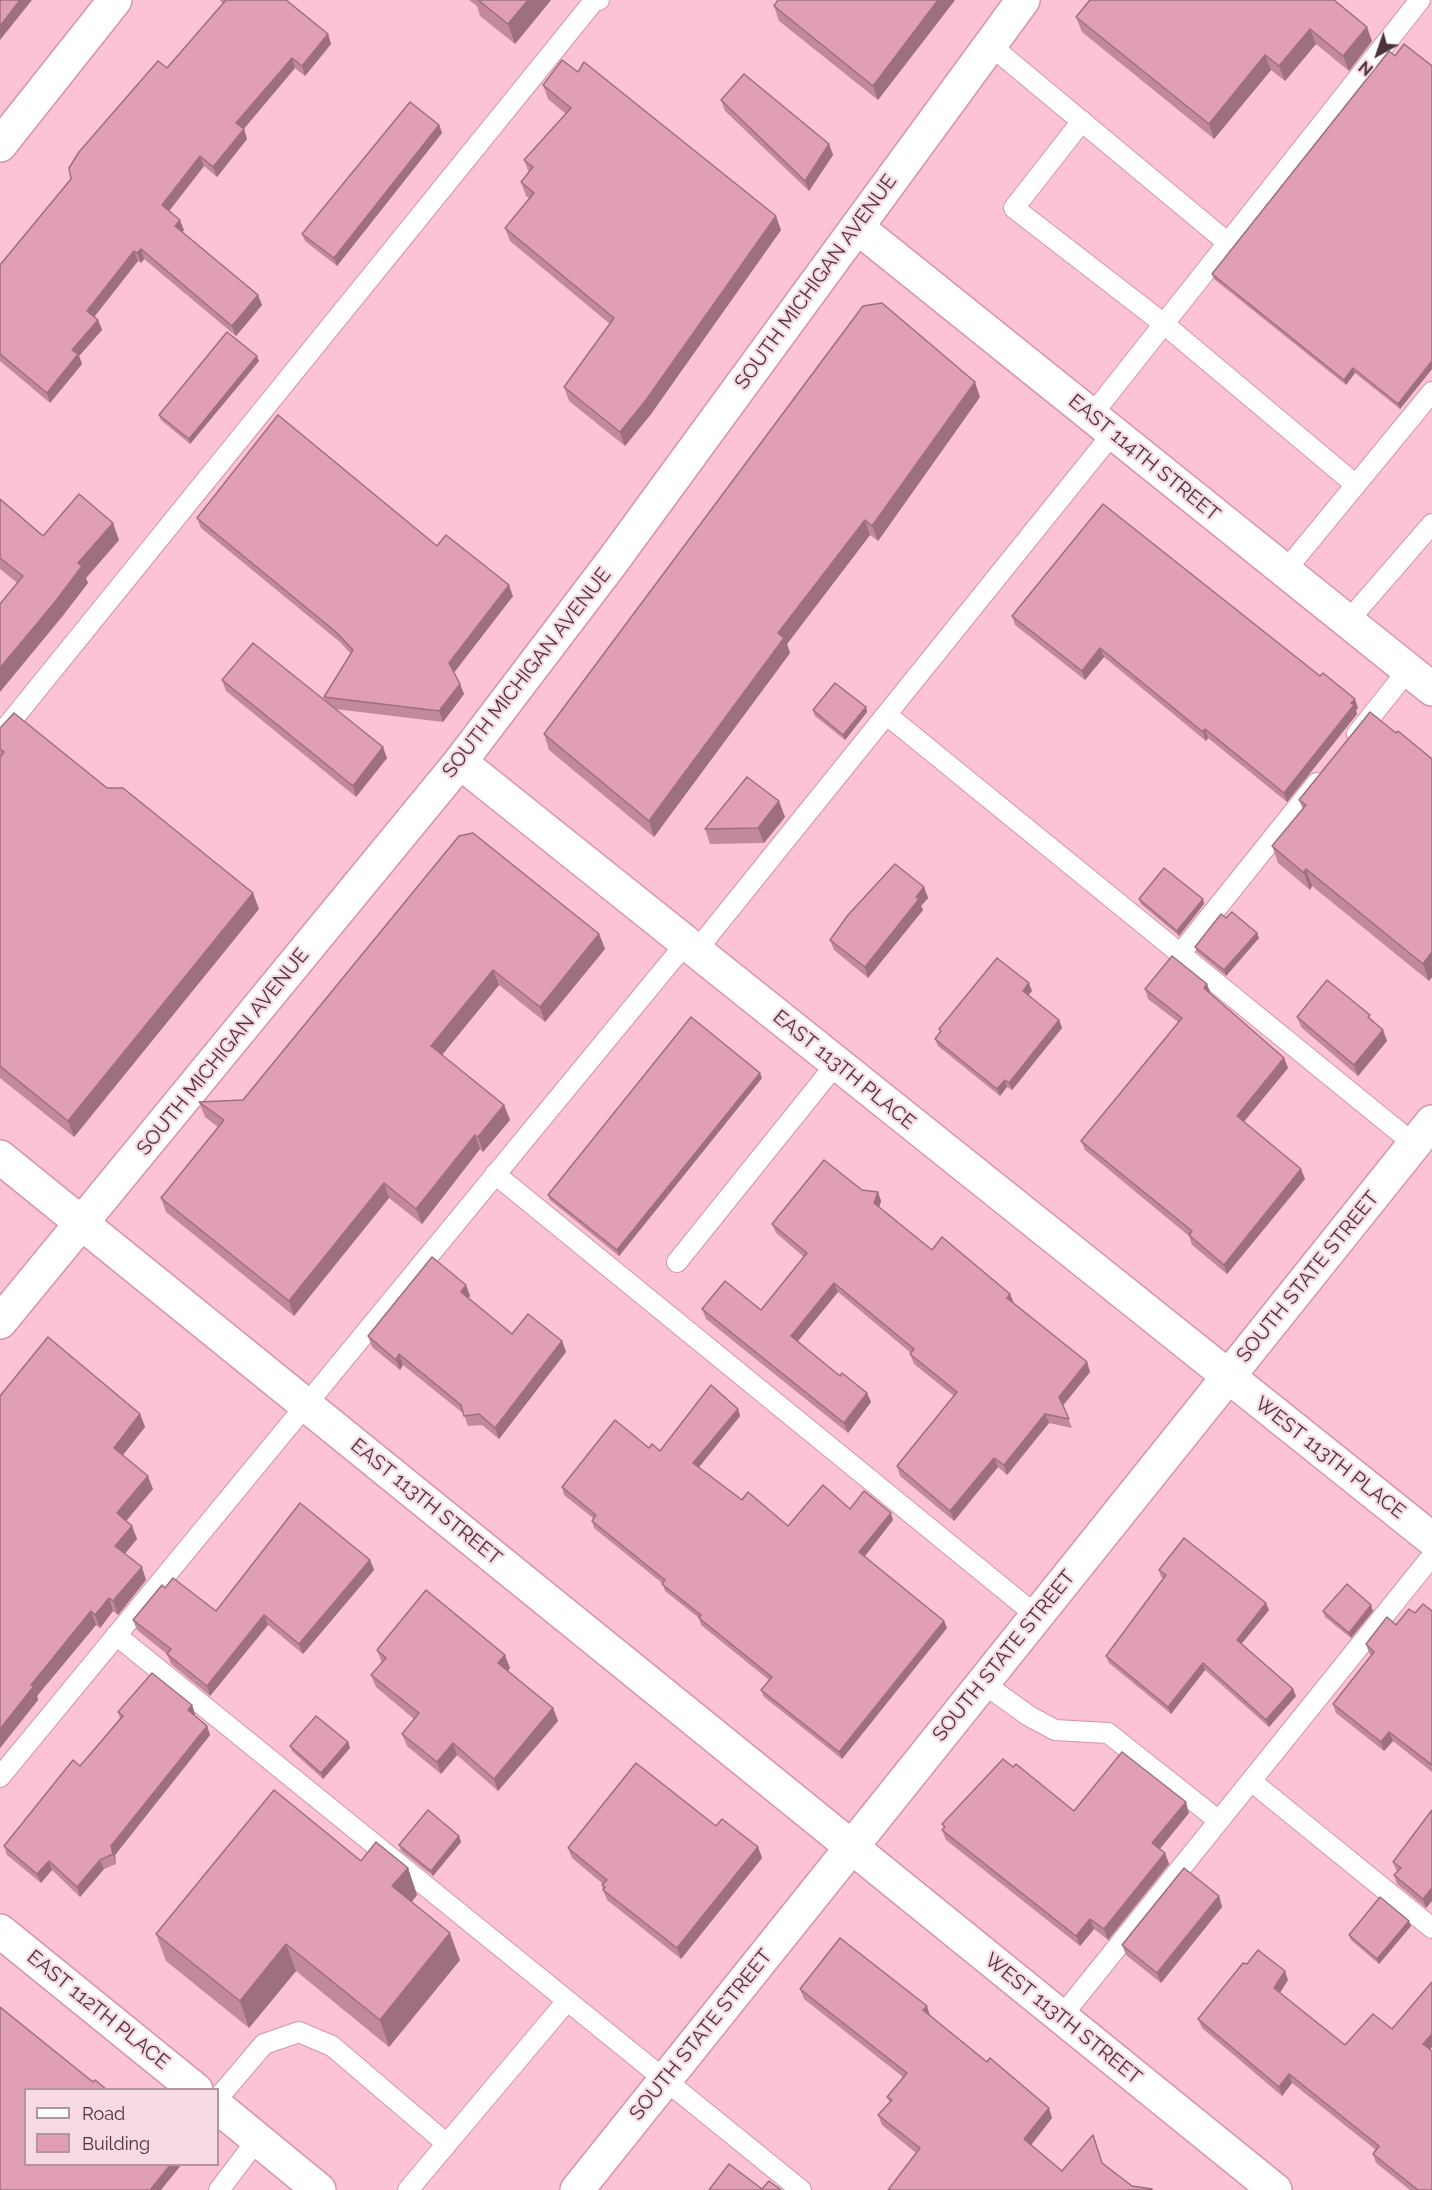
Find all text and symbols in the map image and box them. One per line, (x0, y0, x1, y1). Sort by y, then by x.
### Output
north arrow (1348, 24, 1408, 84)
text: N (1355, 57, 1377, 79)
street label: SOUTH MICHIGAN AVENUE (730, 170, 902, 394)
street label: EAST 114TH STREET (1063, 390, 1225, 526)
street label: SOUTH MICHIGAN AVENUE (438, 563, 616, 783)
street label: SOUTH MICHIGAN AVENUE (132, 944, 314, 1160)
street label: EAST 113TH PLACE (768, 1005, 920, 1135)
street label: SOUTH STATE STREET (1232, 1187, 1384, 1367)
street label: WEST 113TH PLACE (1250, 1392, 1410, 1524)
street label: EAST 113TH STREET (346, 1434, 506, 1570)
street label: SOUTH STATE STREET (928, 1566, 1080, 1746)
street label: EAST 112TH PLACE (22, 1945, 174, 2075)
street label: SOUTH STATE STREET (625, 1945, 777, 2125)
street label: WEST 113TH STREET (980, 1948, 1146, 2090)
legend (24, 2088, 219, 2166)
text: Road (82, 2103, 125, 2124)
text: Building (82, 2133, 150, 2154)

